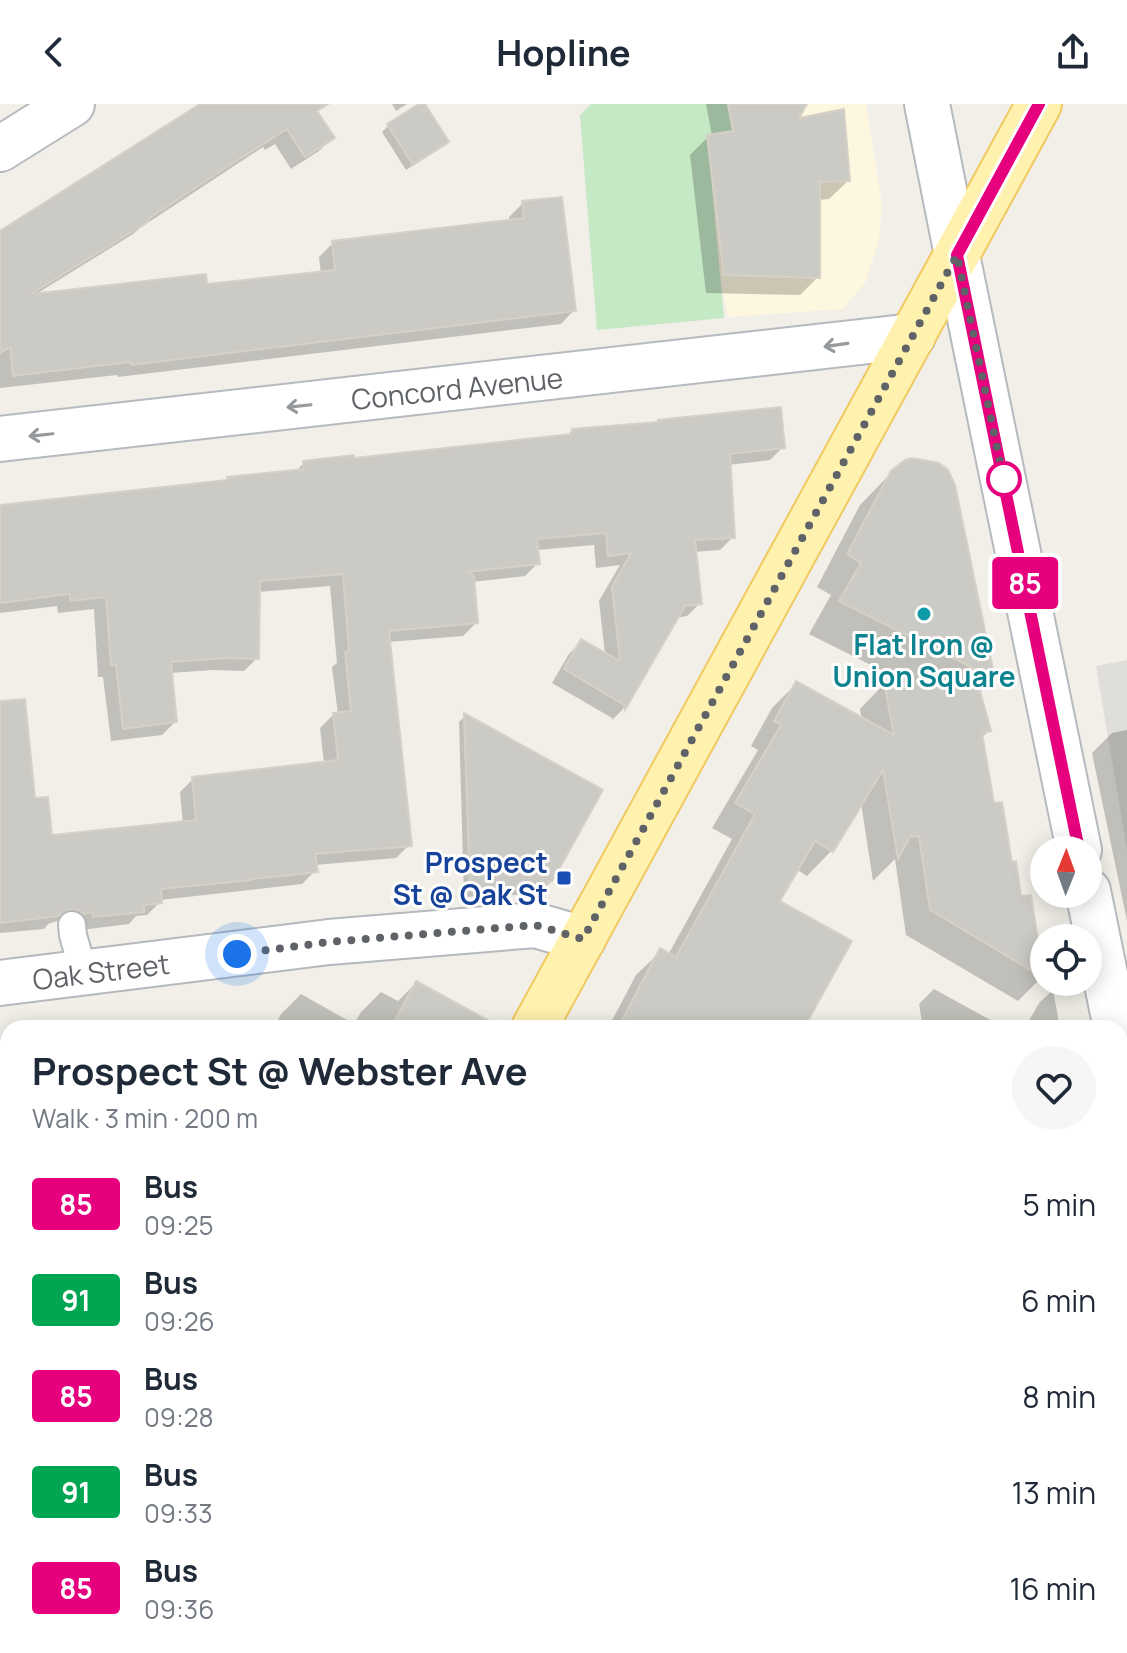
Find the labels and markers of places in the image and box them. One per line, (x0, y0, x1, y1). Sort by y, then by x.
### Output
unlabelled marker (987, 462, 1021, 496)
marker: Flat Iron @ Union Square (915, 605, 933, 623)
place label: Flat Iron @ Union Square (832, 625, 1016, 695)
place label: Prospect St @ Oak St (392, 843, 548, 913)
marker: Prospect St @ Oak St (555, 869, 573, 887)

